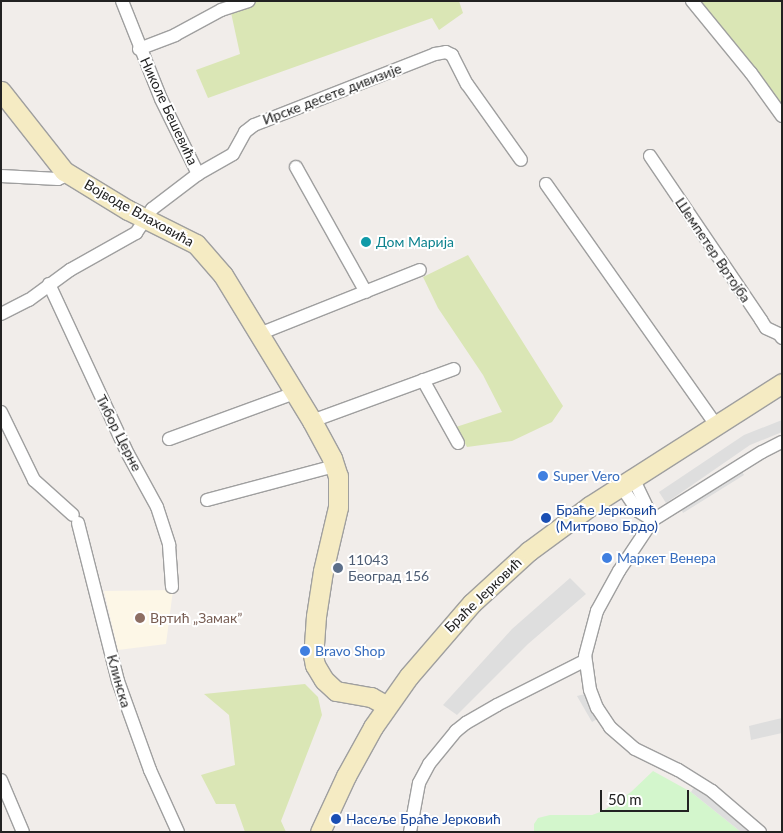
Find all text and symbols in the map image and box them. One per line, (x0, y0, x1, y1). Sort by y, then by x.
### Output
street label: Николе Бешевића (137, 54, 201, 168)
street label: Ирске десете дивизије (260, 60, 404, 128)
street label: Војводе Влаховића (81, 176, 197, 250)
street label: Шемпетер Вртојба (672, 194, 754, 306)
place label: Дом Марија (376, 234, 454, 250)
marker: Дом Марија (360, 236, 372, 248)
street label: Тибор Церне (93, 392, 145, 474)
place label: Super Vero (553, 468, 621, 484)
marker: Super Vero (537, 470, 549, 482)
place label: Браће Јерковић (Митрово Брдо) (556, 502, 658, 534)
marker: Браће Јерковић (Митрово Брдо) (540, 512, 552, 524)
place label: Маркет Венера (617, 550, 716, 566)
place label: 11043 Београд 156 (348, 552, 429, 584)
marker: Маркет Венера (601, 552, 613, 564)
street label: Браће Јерковић (441, 554, 525, 636)
marker: 11043 Београд 156 (332, 562, 344, 574)
place label: Вртић „Замак” (150, 610, 242, 626)
marker: Вртић „Замак” (134, 612, 146, 624)
place label: Bravo Shop (315, 643, 385, 659)
marker: Bravo Shop (299, 645, 311, 657)
street label: Клинска (103, 653, 135, 709)
scale bar (603, 780, 692, 812)
text: 50 m (608, 790, 642, 808)
place label: Насеље Браће Јерковић (346, 811, 501, 827)
marker: Насеље Браће Јерковић (330, 813, 342, 825)

